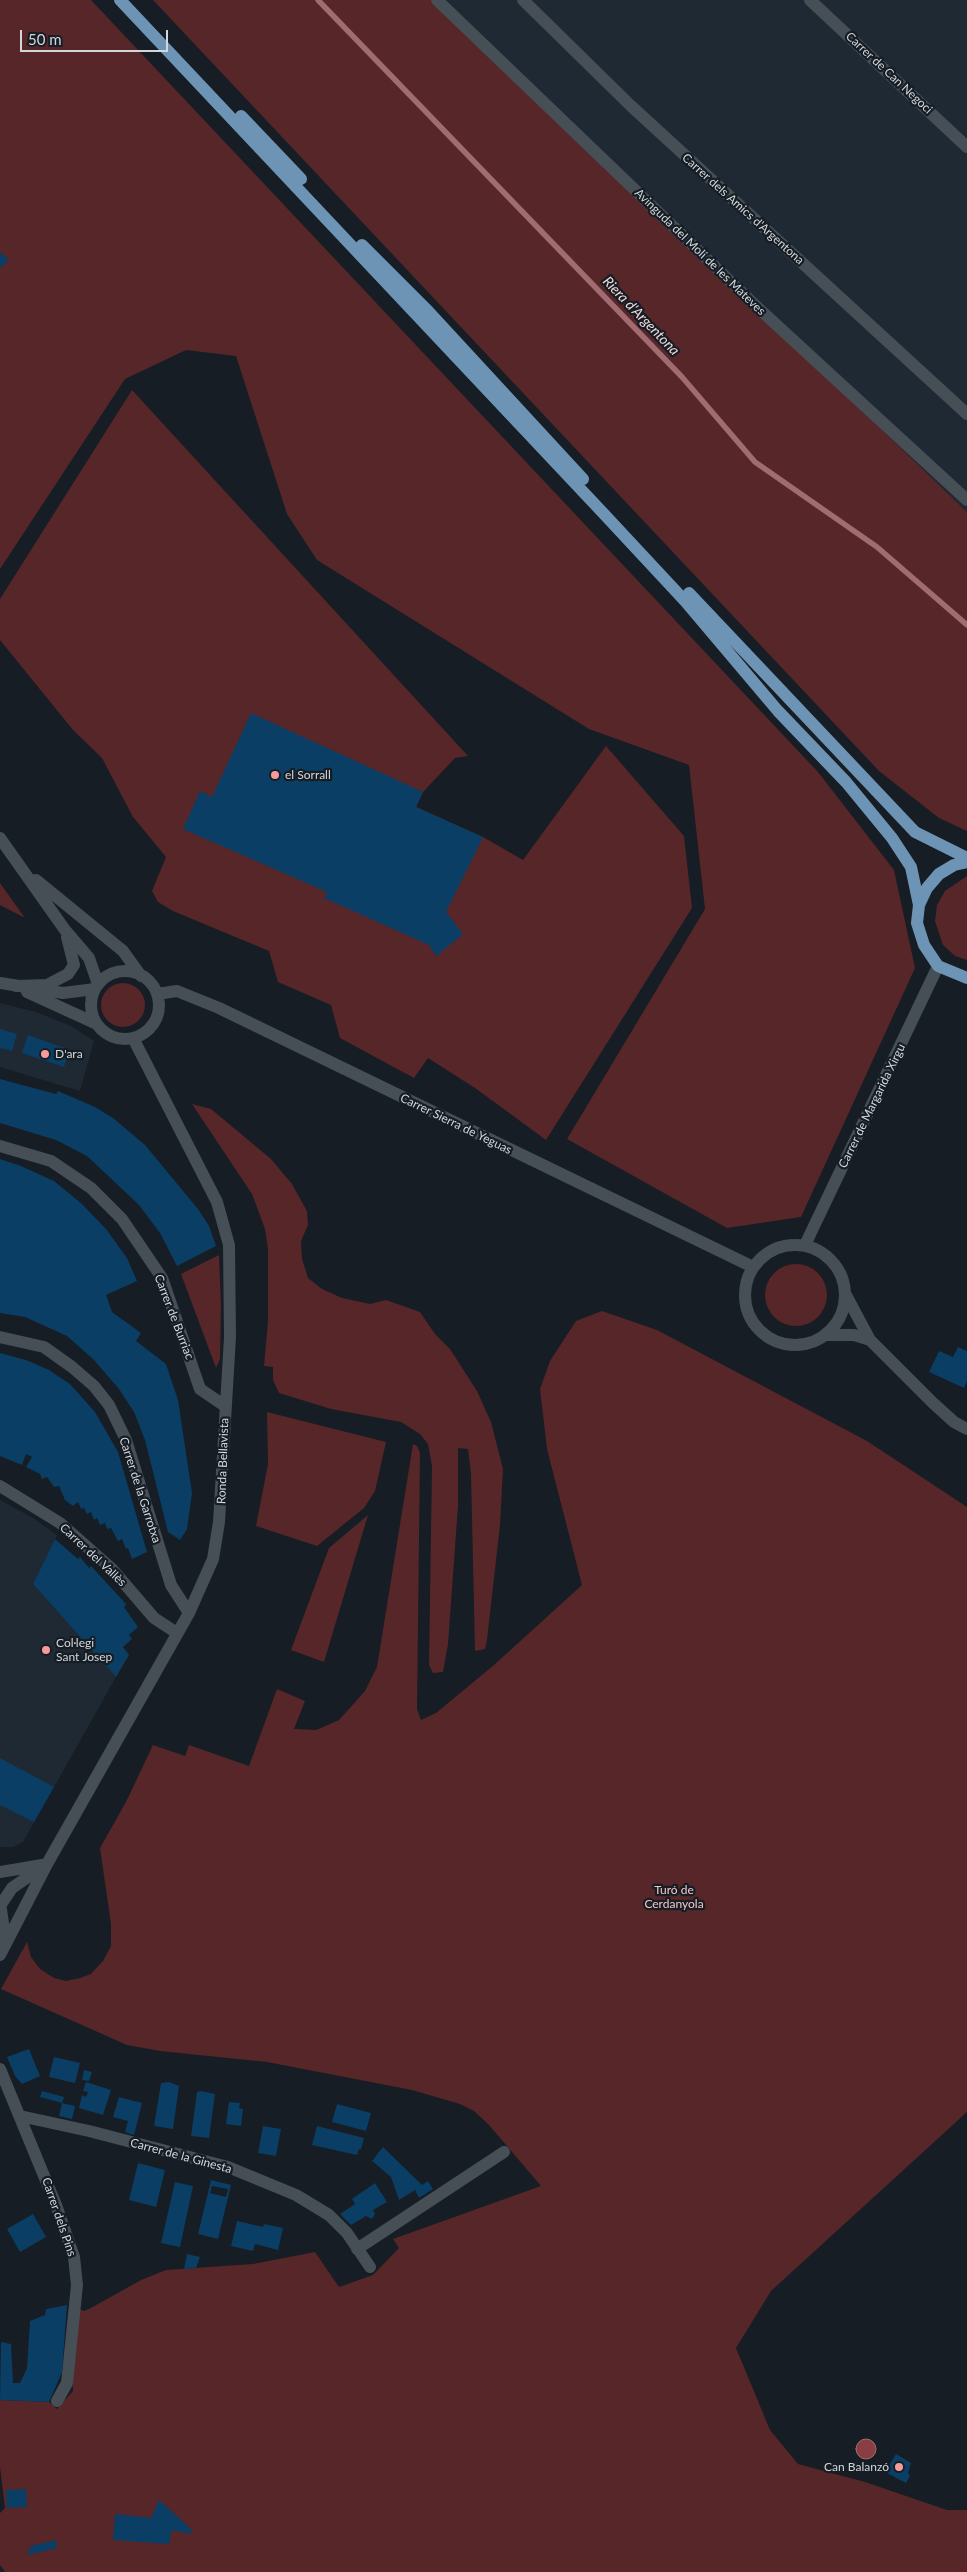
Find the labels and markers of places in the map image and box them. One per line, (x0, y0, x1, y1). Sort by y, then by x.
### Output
place label: el Sorrall (285, 768, 331, 782)
marker: el Sorrall (269, 769, 281, 781)
place label: D'ara (55, 1047, 83, 1061)
marker: D'ara (39, 1048, 51, 1060)
place label: Col·legi Sant Josep (56, 1636, 112, 1664)
marker: Col·legi Sant Josep (40, 1644, 52, 1656)
place label: Can Balanzó (824, 2460, 889, 2474)
marker: Can Balanzó (893, 2461, 905, 2473)

